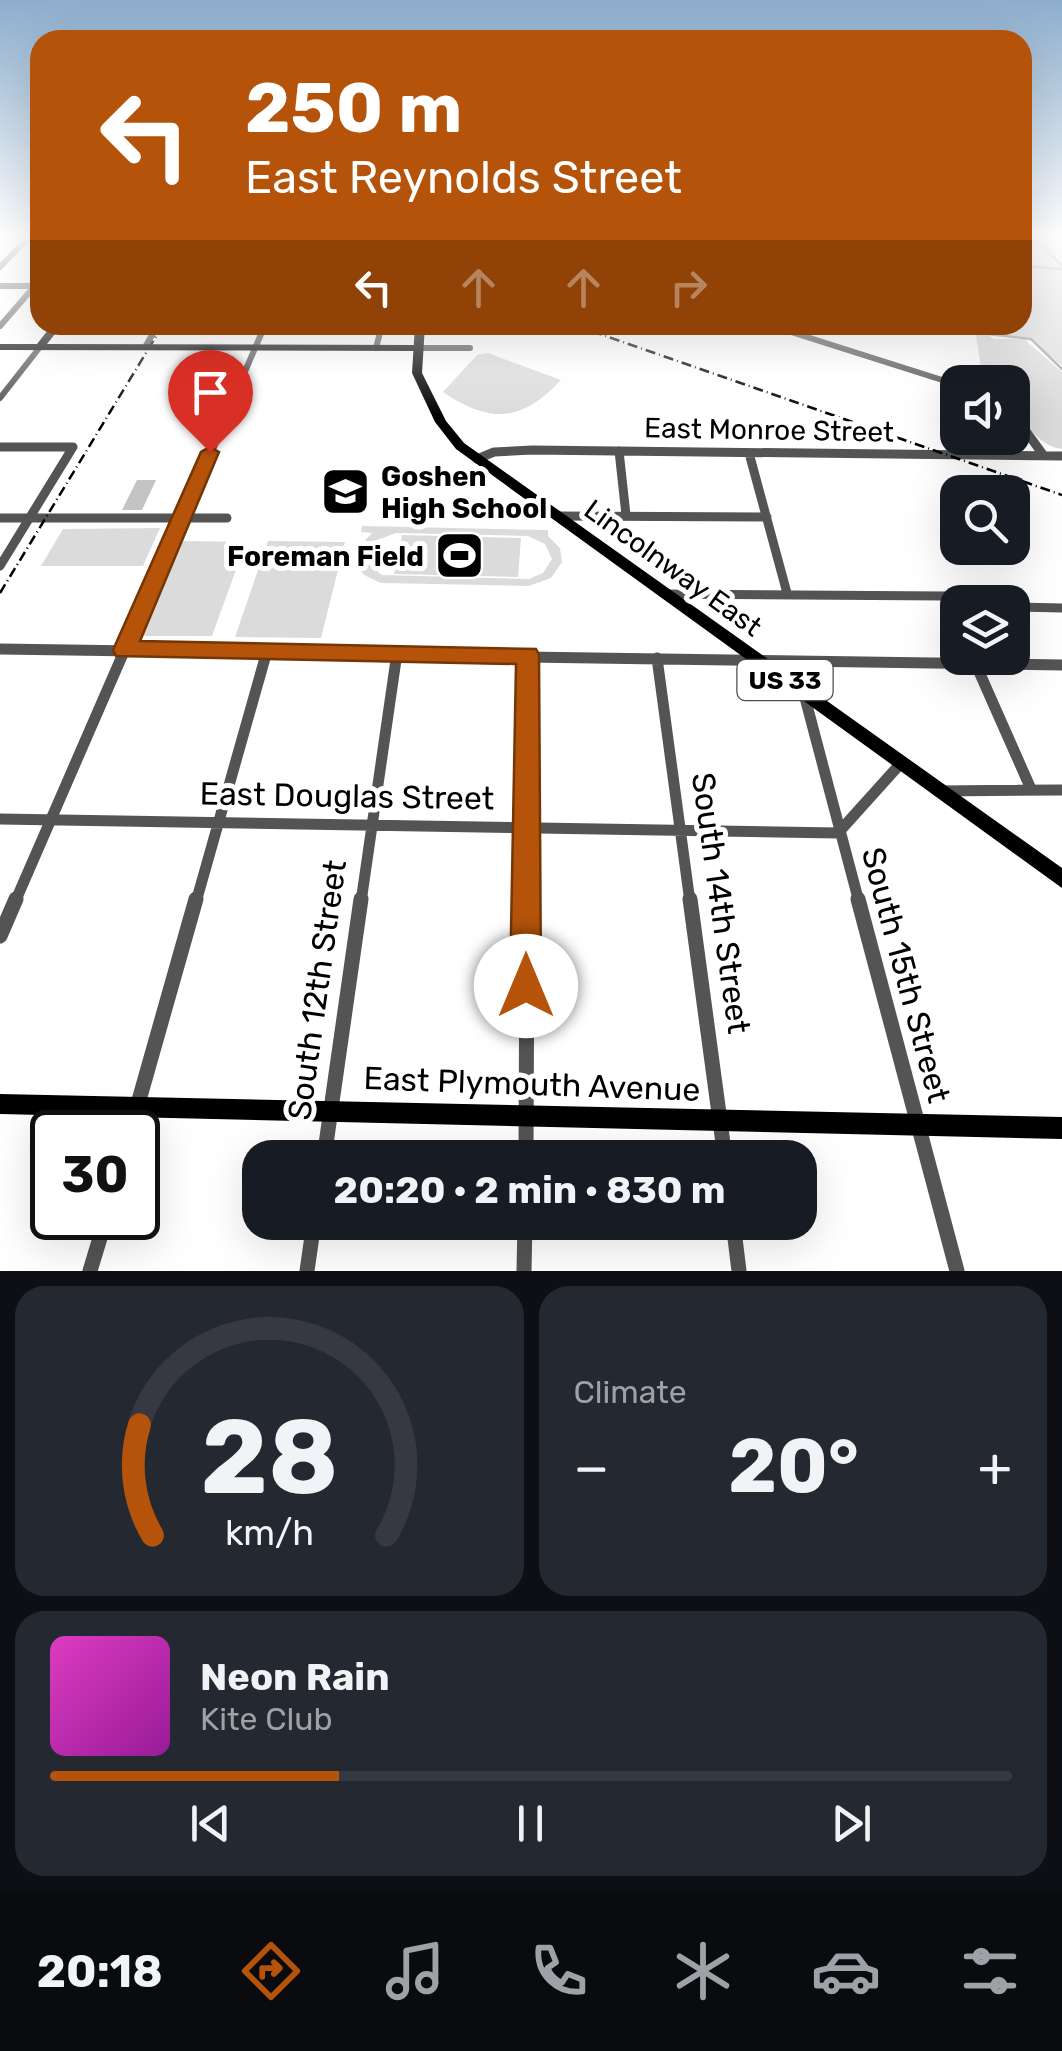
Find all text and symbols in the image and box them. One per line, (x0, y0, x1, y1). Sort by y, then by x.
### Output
text: 250 m (245, 67, 462, 150)
icon: left (80, 70, 210, 200)
text: East Reynolds Street (245, 151, 682, 204)
icon: left (346, 260, 401, 315)
icon: ahead (451, 260, 506, 315)
icon: ahead (556, 260, 611, 315)
icon: right (661, 260, 716, 315)
pin (168, 350, 253, 453)
icon: arrive (183, 365, 238, 420)
map controls (940, 365, 1030, 675)
button: sound (940, 365, 1030, 455)
street label: East Monroe Street (644, 411, 894, 449)
place label: Goshen High School (381, 460, 547, 525)
school or university icon: Goshen High School (320, 466, 372, 518)
button: search (940, 475, 1030, 565)
street label: Lincolnway East (578, 493, 768, 643)
sports icon: Foreman Field (433, 530, 485, 582)
place label: Foreman Field (227, 540, 424, 573)
button: layers (940, 585, 1030, 675)
road number: US 33 (738, 660, 832, 700)
street label: South 14th Street (684, 770, 758, 1036)
street label: East Douglas Street (199, 774, 495, 818)
street label: South 15th Street (854, 843, 958, 1107)
street label: South 12th Street (280, 858, 354, 1122)
position arrow (474, 934, 578, 1038)
street label: East Plymouth Avenue (363, 1059, 701, 1109)
speed limit sign: 30 (30, 1110, 160, 1240)
text: 20:20 · 2 min · 830 m (333, 1167, 726, 1213)
text: Climate (574, 1373, 687, 1411)
text: 28 (200, 1396, 338, 1519)
text: 20° (728, 1422, 859, 1511)
text: − (574, 1435, 609, 1500)
text: + (978, 1435, 1012, 1500)
text: km/h (225, 1512, 314, 1554)
text: Neon Rain (200, 1654, 390, 1700)
text: Kite Club (200, 1700, 333, 1738)
icon: previous (183, 1796, 238, 1851)
icon: pause (503, 1796, 558, 1851)
icon: next (824, 1796, 879, 1851)
icon: directions (236, 1936, 306, 2006)
icon: music (380, 1936, 450, 2006)
icon: phone (524, 1936, 594, 2006)
icon: climate (668, 1936, 738, 2006)
icon: car (811, 1936, 881, 2006)
icon: filters (955, 1936, 1025, 2006)
text: 20:18 (37, 1945, 163, 1998)

